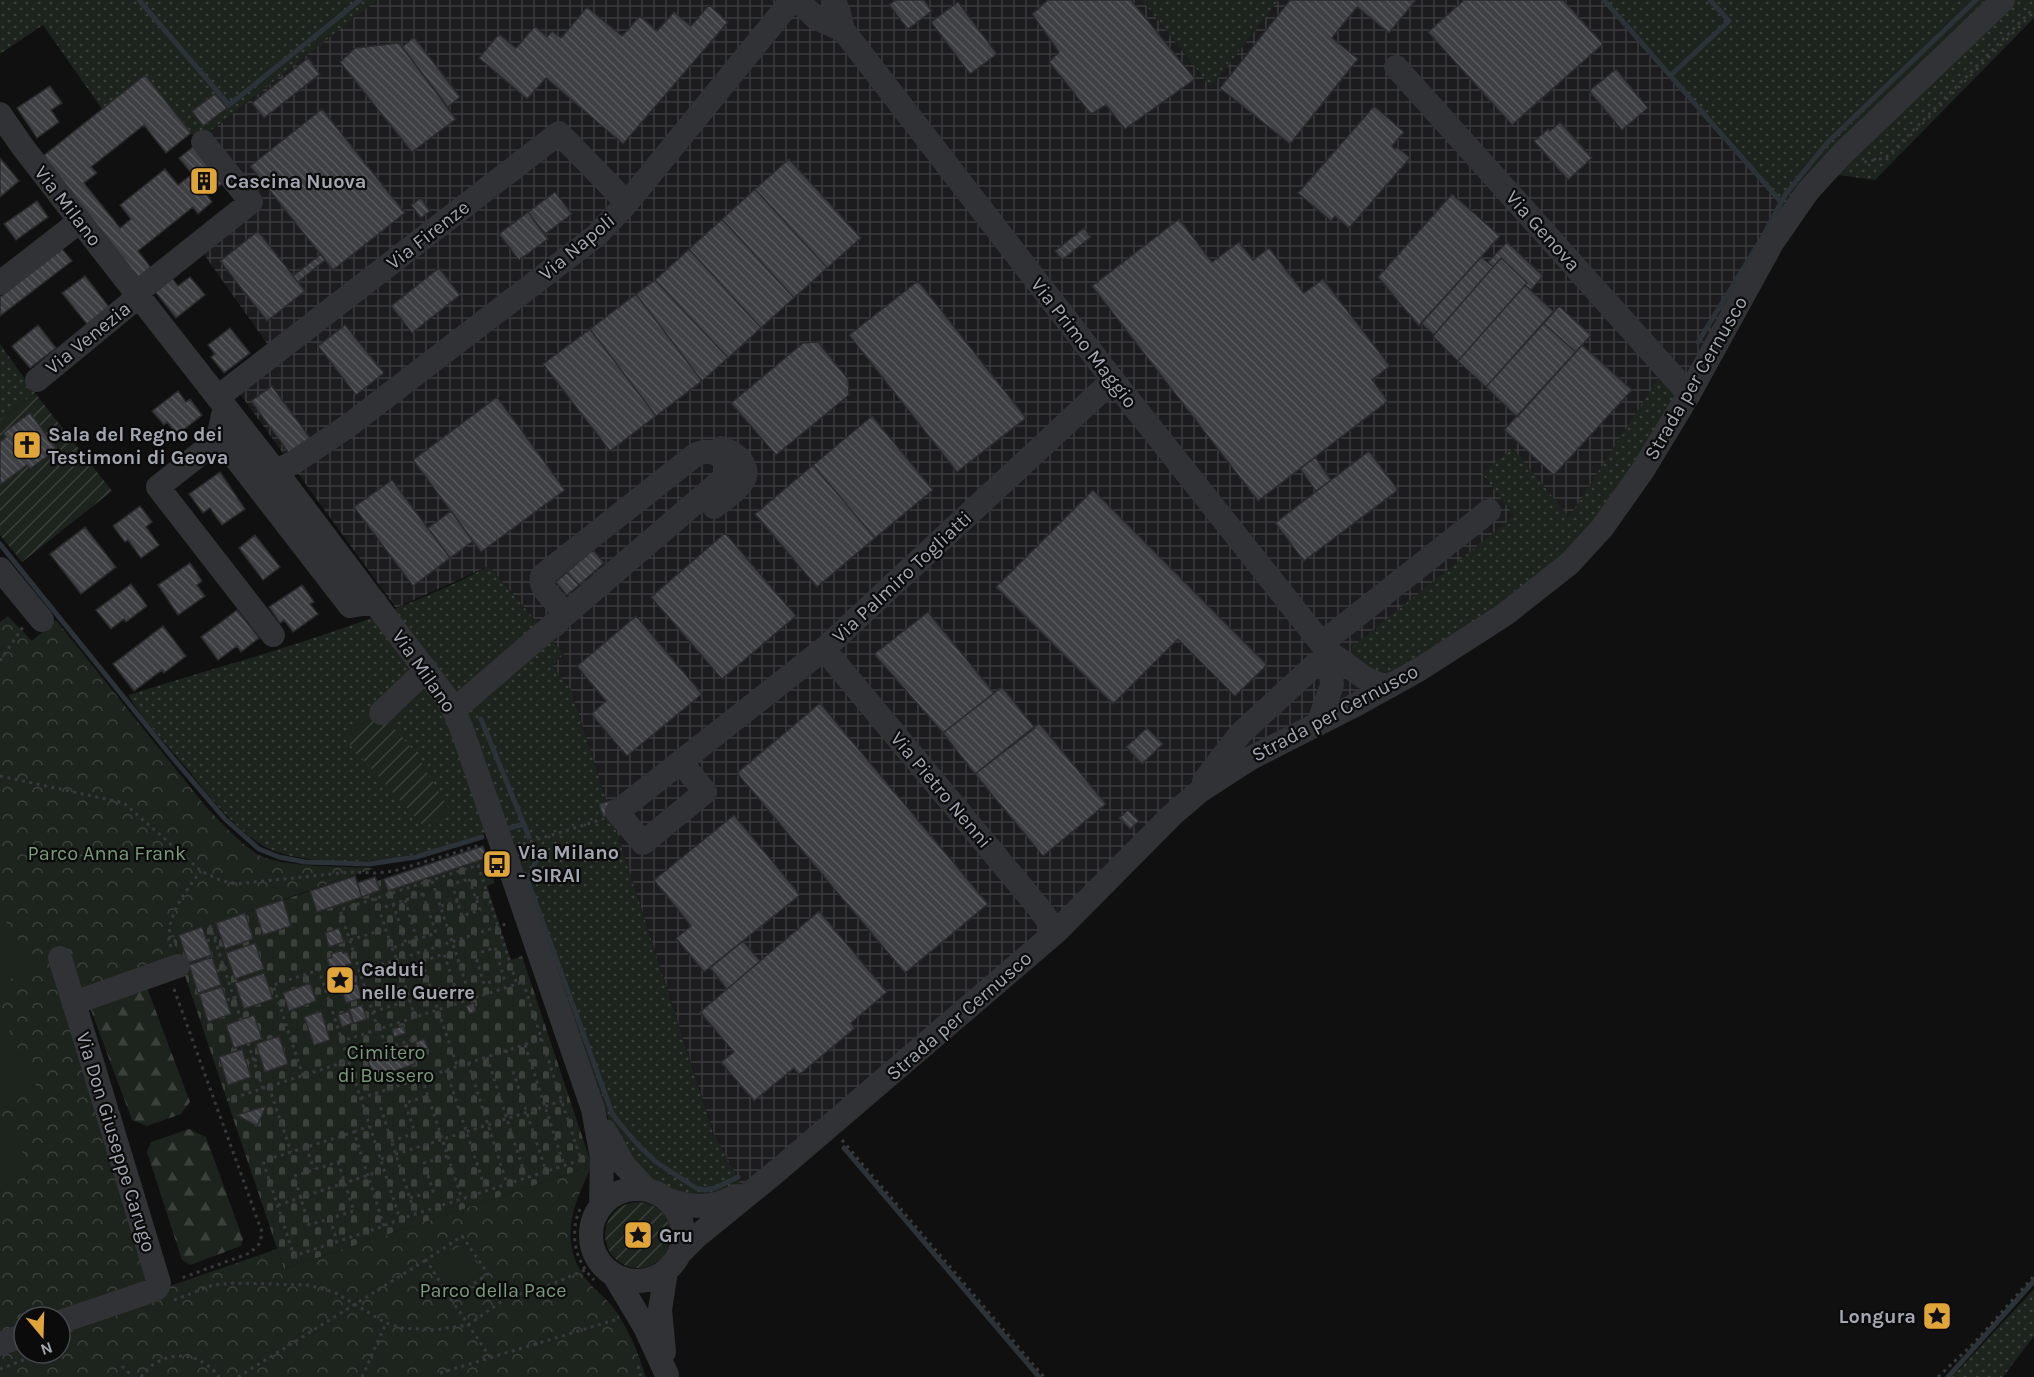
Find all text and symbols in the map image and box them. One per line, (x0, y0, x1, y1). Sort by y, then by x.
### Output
street label: Via Milano (30, 161, 106, 251)
building icon: Cascina Nuova (188, 165, 220, 197)
place label: Cascina Nuova (225, 170, 367, 193)
street label: Via Genova (1501, 186, 1585, 276)
street label: Via Firenze (382, 196, 474, 274)
street label: Via Napoli (534, 209, 620, 285)
street label: Via Primo Maggio (1026, 273, 1142, 413)
street label: Strada per Cernusco (1640, 292, 1752, 464)
street label: Via Venezia (41, 297, 135, 379)
place label: Sala del Regno dei Testimoni di Geova (48, 423, 228, 469)
church icon: Sala del Regno dei Testimoni di Geova (11, 429, 43, 461)
street label: Via Palmiro Togliatti (827, 506, 977, 648)
street label: Via Milano (387, 625, 461, 717)
street label: Strada per Cernusco (1248, 659, 1422, 767)
street label: Via Pietro Nenni (886, 727, 996, 853)
place label: Via Milano - SIRAI (518, 841, 619, 887)
park label: Parco Anna Frank (28, 842, 186, 865)
bus stop icon: Via Milano - SIRAI (481, 848, 513, 880)
street label: Strada per Cernusco (882, 947, 1036, 1085)
place label: Caduti nelle Guerre (361, 958, 475, 1004)
place icon: Caduti nelle Guerre (324, 964, 356, 996)
street label: Via Don Giuseppe Carugo (72, 1029, 160, 1255)
park label: Cimitero di Bussero (338, 1041, 434, 1087)
place icon: Gru (622, 1219, 654, 1251)
place label: Gru (659, 1224, 693, 1247)
park label: Parco della Pace (419, 1279, 567, 1302)
place icon: Longura (1921, 1300, 1953, 1332)
north arrow (12, 1305, 72, 1365)
place label: Longura (1839, 1305, 1916, 1328)
text: N (38, 1338, 55, 1360)

